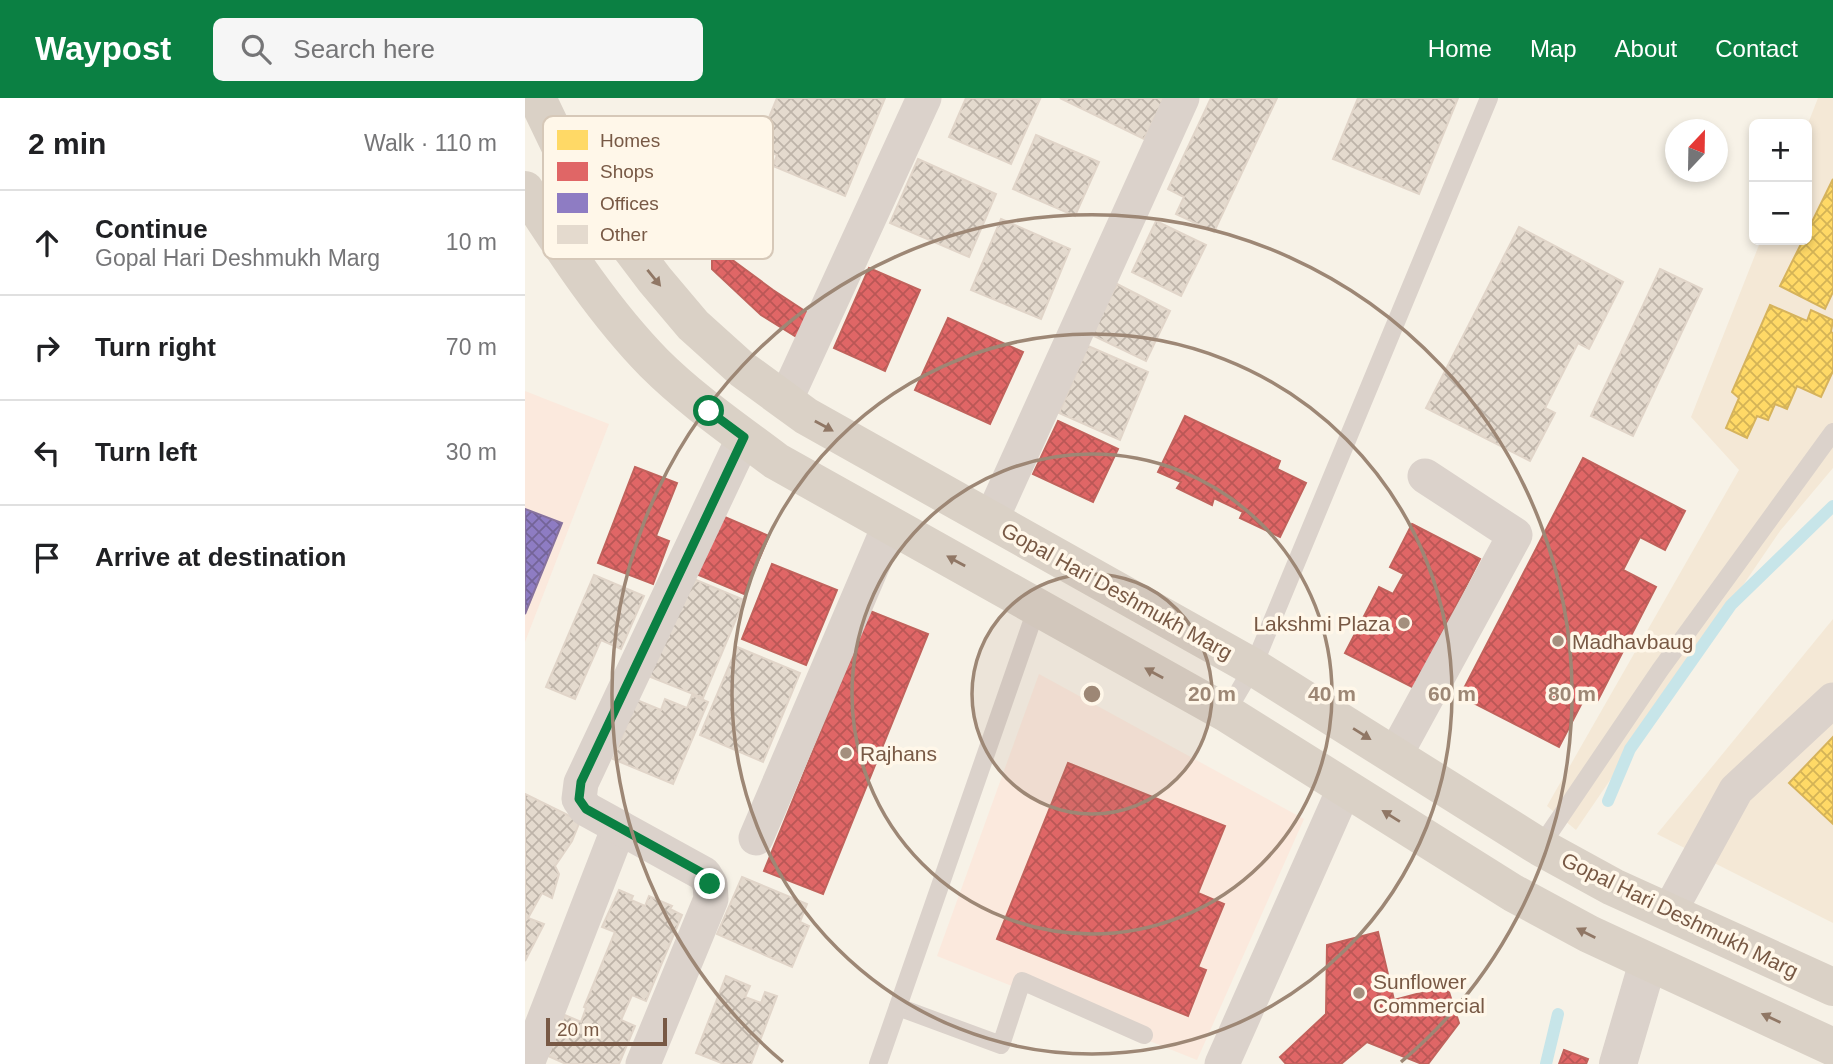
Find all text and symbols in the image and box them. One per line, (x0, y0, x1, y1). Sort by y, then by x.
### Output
search box (213, 18, 703, 81)
text: Waypost (35, 30, 171, 67)
icon: search (237, 30, 275, 68)
text: Search here (293, 34, 435, 64)
text: Home (1428, 35, 1492, 62)
text: Map (1530, 35, 1577, 62)
text: About (1615, 35, 1677, 62)
text: Contact (1715, 35, 1798, 62)
legend (543, 116, 773, 259)
north arrow (1665, 119, 1728, 182)
map controls (1749, 119, 1812, 245)
button: + (1749, 119, 1812, 182)
text: 2 min (28, 127, 106, 160)
text: Walk · 110 m (364, 130, 497, 156)
text: Homes (600, 130, 660, 151)
text: Shops (600, 161, 654, 182)
button: − (1749, 182, 1812, 245)
text: Offices (600, 193, 659, 214)
text: Continue (95, 214, 208, 244)
icon: ahead (28, 224, 66, 262)
text: Other (600, 224, 648, 245)
text: 10 m (446, 229, 497, 255)
text: Gopal Hari Deshmukh Marg (95, 245, 380, 271)
one-way arrow (646, 269, 661, 287)
icon: right (28, 329, 66, 367)
text: Turn right (95, 332, 216, 362)
text: 70 m (446, 334, 497, 360)
route start (693, 395, 724, 426)
one-way arrow (815, 420, 834, 432)
icon: left (28, 434, 66, 472)
text: Turn left (95, 437, 197, 467)
text: 30 m (446, 439, 497, 465)
street label: Gopal Hari Deshmukh Marg (998, 518, 1236, 664)
icon: arrive (28, 539, 66, 577)
text: Arrive at destination (95, 542, 346, 572)
one-way arrow (947, 555, 966, 567)
place label: Lakshmi Plaza (1253, 612, 1390, 635)
marker: Lakshmi Plaza (1396, 615, 1412, 631)
place label: Madhavbaug (1572, 630, 1693, 653)
marker: Madhavbaug (1550, 633, 1566, 649)
one-way arrow (1145, 667, 1164, 679)
centre of rings (1080, 682, 1104, 706)
text: 20 m (1188, 682, 1236, 705)
text: 40 m (1308, 682, 1356, 705)
text: 60 m (1428, 682, 1476, 705)
text: 80 m (1548, 682, 1596, 705)
one-way arrow (1352, 728, 1372, 741)
place label: Rajhans (860, 742, 937, 765)
marker: Rajhans (838, 745, 854, 761)
one-way arrow (1381, 810, 1401, 823)
street label: Gopal Hari Deshmukh Marg (1558, 848, 1802, 982)
route end (694, 868, 725, 899)
one-way arrow (1576, 927, 1596, 938)
place label: Sunflower Commercial (1373, 970, 1485, 1017)
marker: Sunflower Commercial (1351, 985, 1367, 1001)
one-way arrow (1761, 1012, 1781, 1024)
scale bar (546, 1015, 667, 1047)
text: 20 m (557, 1019, 599, 1040)

